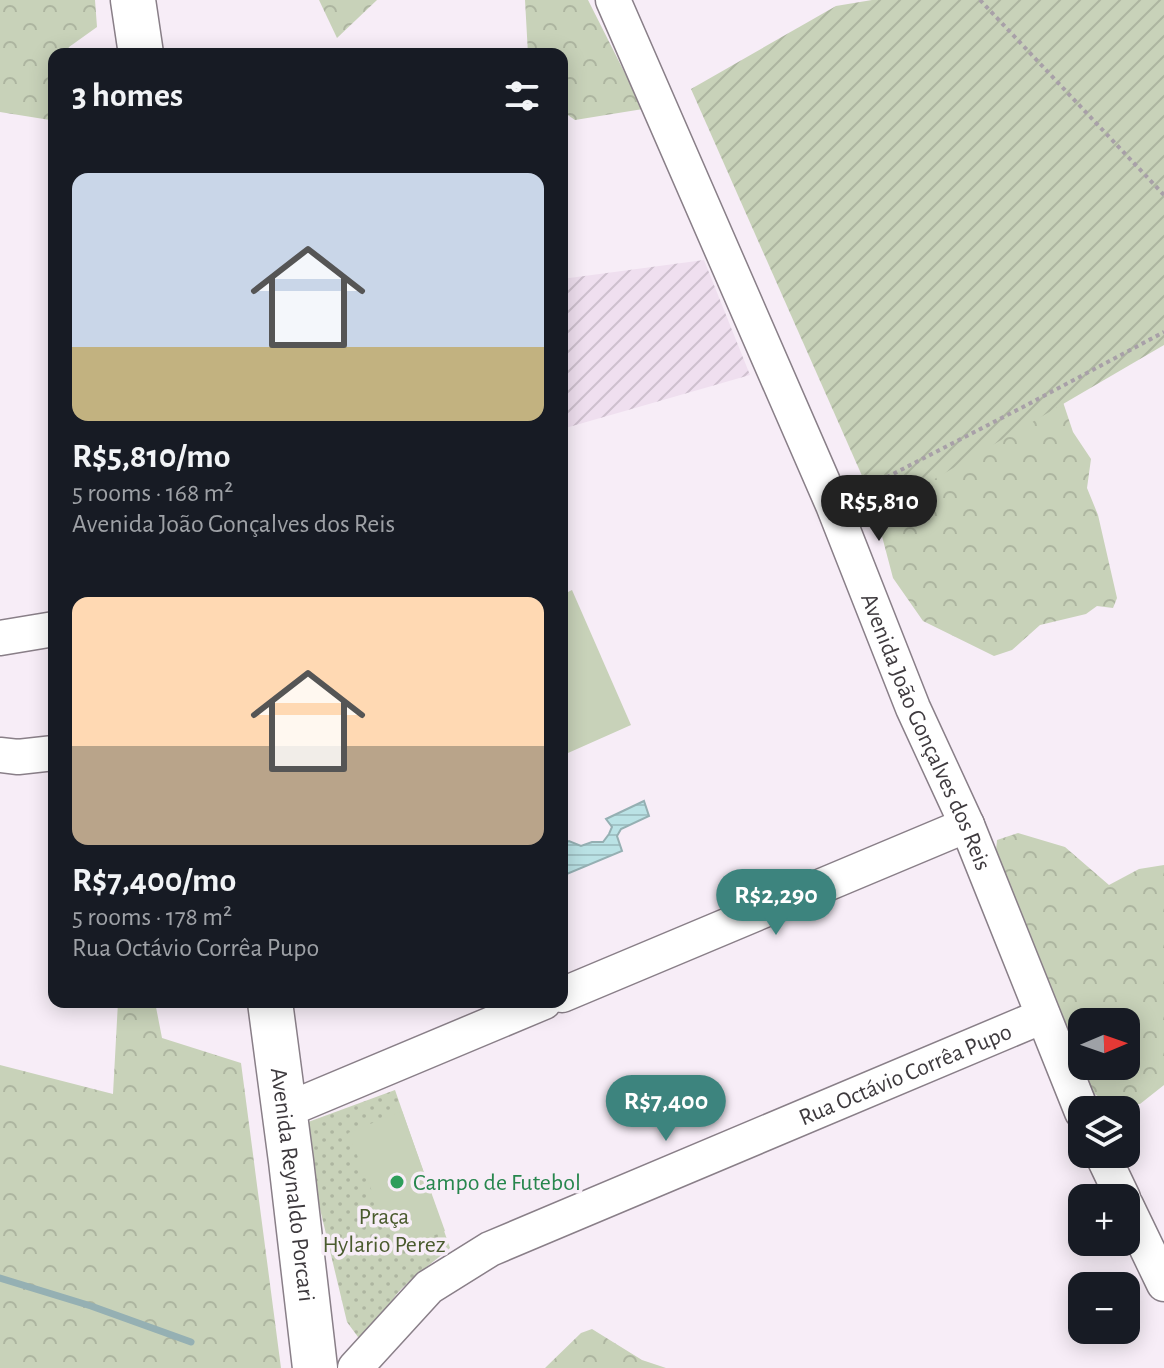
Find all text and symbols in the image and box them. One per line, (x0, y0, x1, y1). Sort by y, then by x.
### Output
icon: filters (500, 74, 544, 118)
text: 3 homes (72, 79, 183, 113)
icon: home (236, 225, 380, 369)
text: R$5,810/mo (72, 440, 230, 474)
pin: R$5,810 (805, 475, 953, 543)
text: 5 rooms · 168 m² (72, 480, 233, 506)
text: R$5,810 (839, 488, 919, 514)
text: Avenida João Gonçalves dos Reis (72, 511, 395, 537)
street label: Avenida João Gonçalves dos Reis (856, 590, 995, 874)
icon: home (236, 649, 380, 793)
text: R$7,400/mo (72, 864, 236, 898)
pin: R$2,290 (702, 869, 850, 937)
text: R$2,290 (734, 882, 818, 908)
text: 5 rooms · 178 m² (72, 904, 232, 930)
text: Rua Octávio Corrêa Pupo (72, 935, 319, 961)
north arrow (1068, 1008, 1140, 1080)
map controls (1068, 1008, 1140, 1344)
street label: Rua Octávio Corrêa Pupo (796, 1020, 1015, 1130)
street label: Avenida Reynaldo Porcari (266, 1066, 318, 1303)
pin: R$7,400 (592, 1075, 740, 1143)
text: R$7,400 (624, 1088, 708, 1114)
button: layers (1068, 1096, 1140, 1168)
place label: Campo de Futebol (413, 1171, 581, 1195)
marker: Campo de Futebol (388, 1173, 406, 1191)
button: + (1068, 1184, 1140, 1256)
park label: Praça Hylario Perez (322, 1205, 446, 1257)
button: − (1068, 1272, 1140, 1344)

